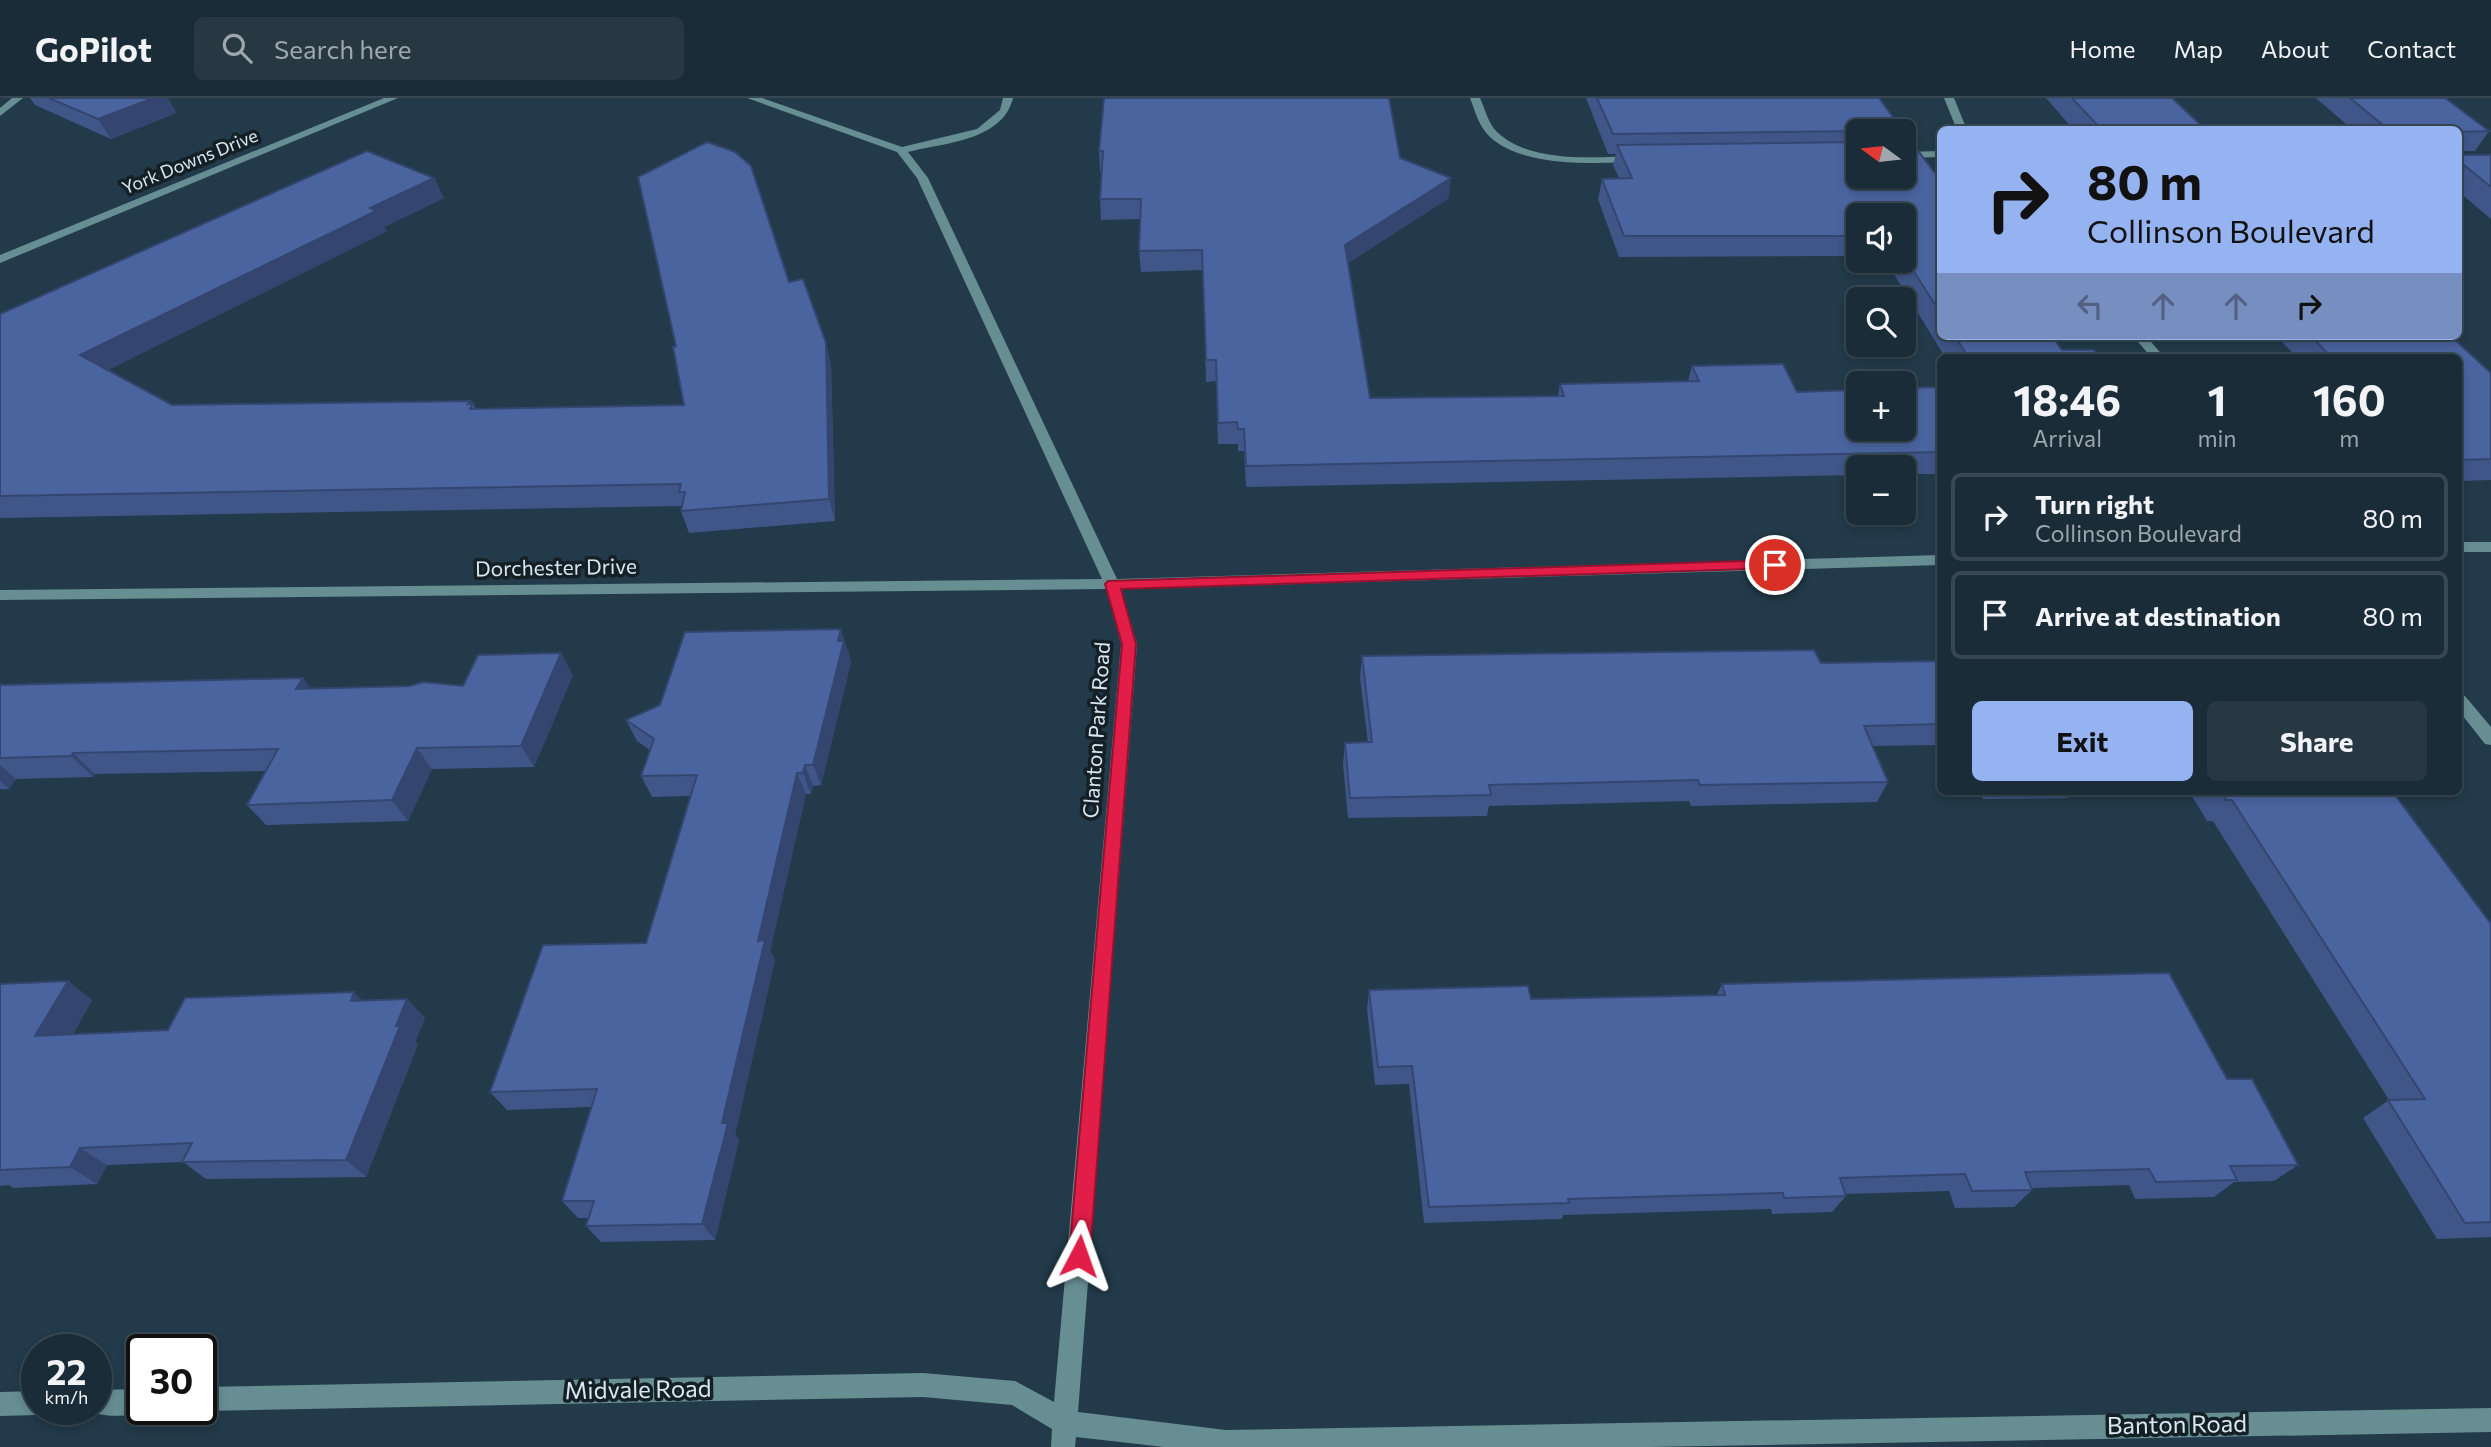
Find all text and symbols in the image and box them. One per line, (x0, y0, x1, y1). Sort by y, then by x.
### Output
search box (194, 17, 684, 80)
text: GoPilot (35, 28, 152, 69)
icon: search (218, 29, 256, 67)
text: Search here (274, 33, 411, 64)
text: Home (2070, 34, 2136, 63)
text: Map (2174, 34, 2223, 63)
text: About (2261, 34, 2329, 63)
text: Contact (2367, 34, 2456, 63)
north arrow (1846, 119, 1916, 189)
map controls (1846, 119, 1916, 525)
street label: York Downs Drive (118, 124, 261, 198)
text: 80 m (2087, 150, 2202, 210)
icon: right (1972, 154, 2063, 245)
button: sound (1846, 203, 1916, 273)
text: Collinson Boulevard (2087, 210, 2375, 250)
button: search (1846, 287, 1916, 357)
icon: left (2071, 287, 2109, 325)
icon: ahead (2144, 287, 2182, 325)
icon: ahead (2217, 287, 2255, 325)
icon: right (2290, 287, 2328, 325)
button: + (1846, 371, 1916, 441)
text: 18:46 (2013, 373, 2121, 425)
text: 1 (2207, 373, 2226, 425)
text: 160 (2313, 373, 2386, 425)
text: Arrival (2032, 424, 2102, 452)
text: min (2197, 424, 2237, 452)
text: m (2339, 424, 2359, 452)
button: − (1846, 455, 1916, 525)
text: Turn right (2035, 488, 2154, 519)
icon: right (1976, 498, 2014, 536)
text: 80 m (2363, 502, 2423, 533)
text: Collinson Boulevard (2035, 519, 2242, 547)
pin (1745, 535, 1805, 595)
icon: arrive (1756, 546, 1794, 584)
street label: Dorchester Drive (475, 553, 637, 580)
icon: arrive (1976, 596, 2014, 634)
text: Arrive at destination (2035, 600, 2281, 631)
text: 80 m (2363, 600, 2423, 631)
street label: Clanton Park Road (1077, 641, 1114, 819)
button: Exit (1972, 701, 2193, 781)
button: Share (2207, 701, 2427, 781)
position arrow (1042, 1219, 1116, 1293)
speed limit sign: 30 (126, 1334, 217, 1425)
text: 22 (47, 1349, 86, 1392)
street label: Midvale Road (564, 1373, 712, 1404)
text: km/h (45, 1386, 88, 1408)
street label: Banton Road (2107, 1408, 2247, 1439)

